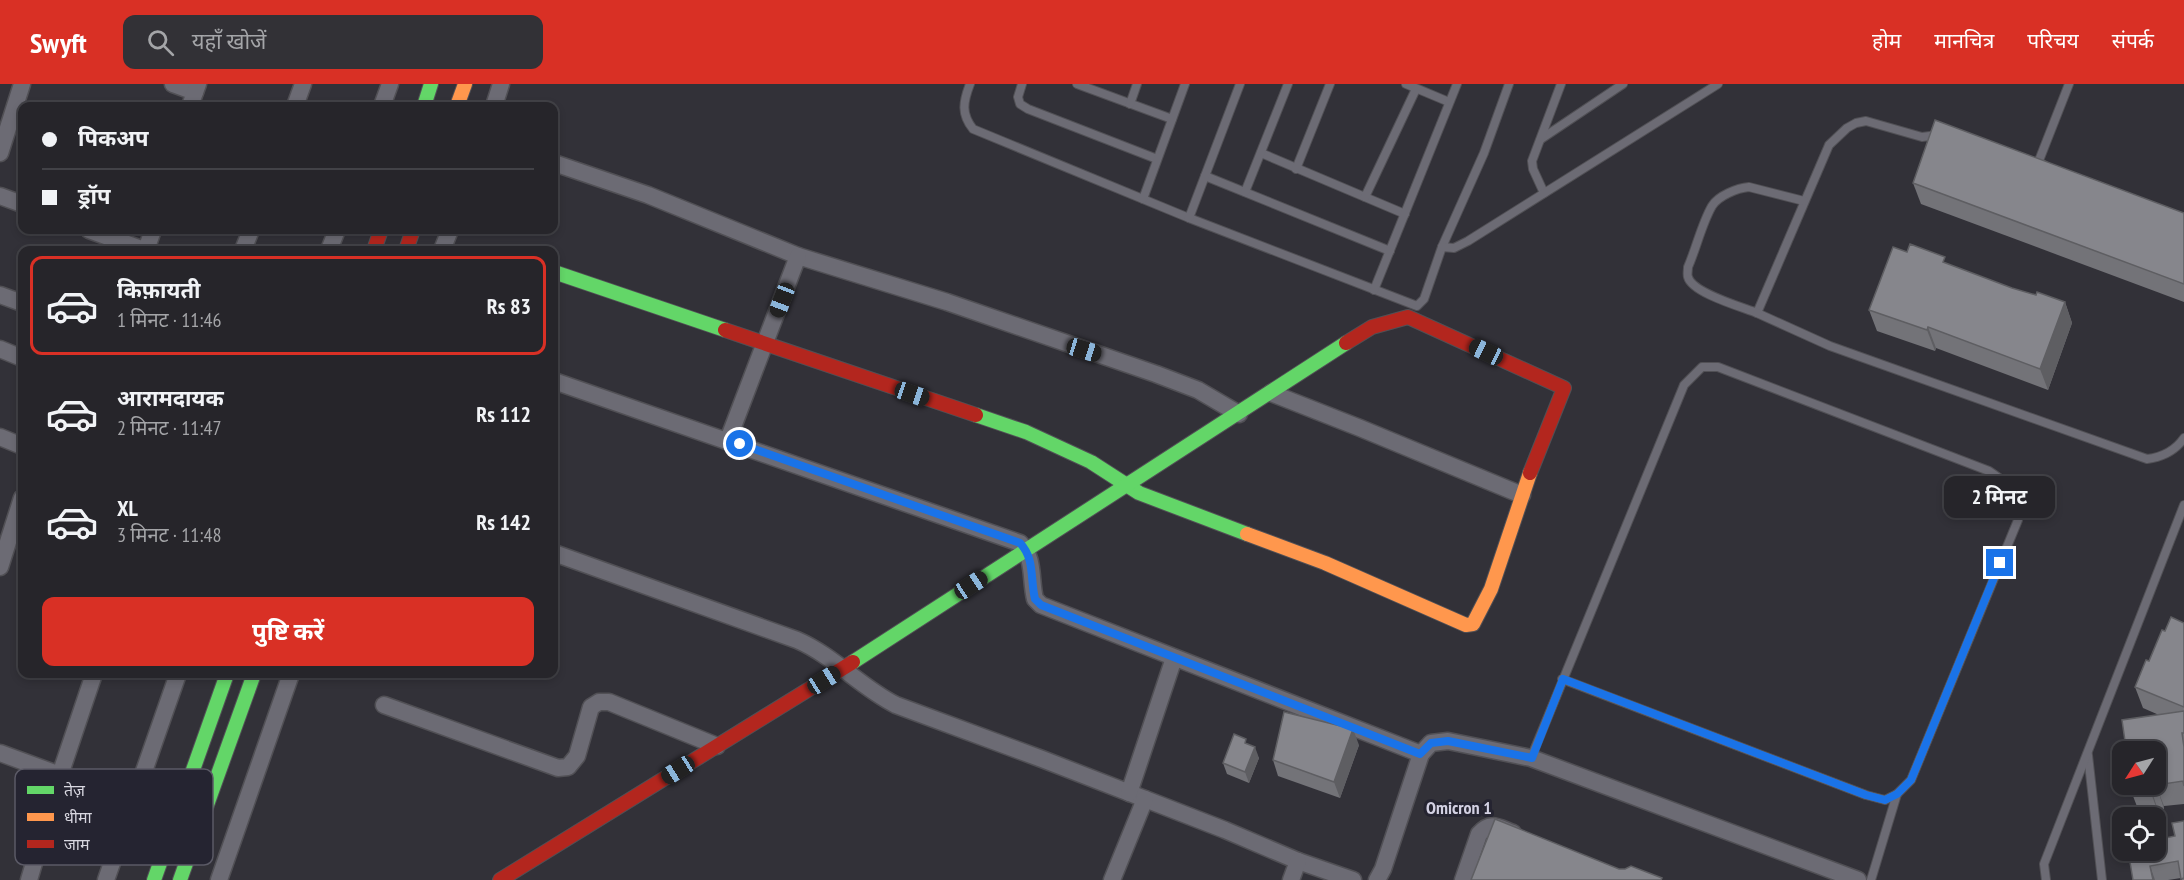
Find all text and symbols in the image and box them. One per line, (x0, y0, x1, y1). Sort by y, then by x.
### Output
search box (123, 15, 543, 69)
text: Swyft (30, 24, 87, 61)
icon: search (144, 26, 177, 59)
text: यहाँ खोजें (192, 27, 266, 55)
text: होम (1872, 27, 1901, 54)
text: मानचित्र (1934, 27, 1994, 54)
text: परिचय (2027, 27, 2079, 54)
text: संपर्क (2112, 27, 2154, 54)
text: पिकअप (78, 124, 149, 152)
text: ड्रॉप (78, 182, 111, 210)
text: किफ़ायती (117, 276, 201, 304)
icon: car (45, 279, 99, 333)
car (767, 280, 797, 320)
text: Rs 83 (487, 292, 531, 320)
text: 1 मिनट · 11:46 (117, 307, 221, 333)
car (1064, 336, 1104, 364)
car (1466, 336, 1506, 368)
car (892, 380, 932, 408)
text: आरामदायक (117, 384, 224, 412)
icon: car (45, 387, 99, 441)
text: Rs 112 (476, 400, 531, 428)
text: 2 मिनट · 11:47 (117, 415, 221, 441)
route start (726, 430, 753, 457)
callout: 2 मिनट (1944, 476, 2056, 518)
text: 2 मिनट (1972, 484, 2027, 510)
text: XL (117, 494, 138, 522)
icon: car (45, 495, 99, 549)
text: Rs 142 (476, 508, 531, 536)
text: 3 मिनट · 11:48 (117, 522, 221, 548)
route end (1986, 549, 2013, 576)
car (951, 568, 991, 602)
button: पुष्टि करें (42, 597, 534, 666)
car (804, 663, 844, 697)
north arrow (2112, 741, 2166, 795)
map controls (2112, 741, 2166, 861)
car (658, 753, 698, 787)
legend (15, 769, 213, 865)
text: तेज़ (64, 780, 86, 800)
district label: Omicron 1 (1426, 796, 1492, 819)
text: धीमा (64, 807, 93, 827)
button: locate (2112, 807, 2166, 861)
text: जाम (64, 834, 90, 854)

